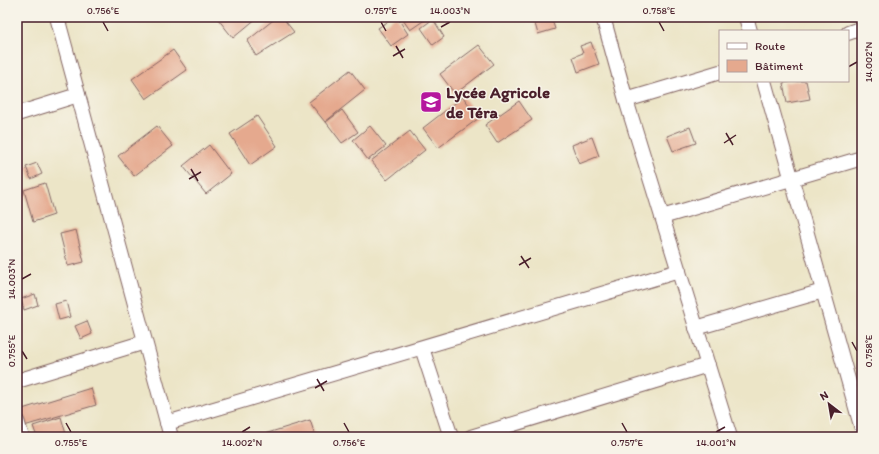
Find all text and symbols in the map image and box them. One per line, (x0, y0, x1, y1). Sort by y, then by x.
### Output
text: 0.756°E (87, 4, 120, 17)
text: 0.757°E (365, 4, 398, 17)
text: 14.003°N (430, 4, 471, 17)
text: 0.758°E (643, 4, 676, 17)
legend (719, 30, 849, 82)
text: Route (755, 39, 785, 53)
text: 14.002°N (862, 42, 875, 82)
text: Bâtiment (755, 59, 804, 73)
place label: Lycée Agricole de Téra (446, 82, 550, 122)
school or university icon: Lycée Agricole de Téra (418, 89, 444, 115)
text: 14.003°N (5, 258, 18, 299)
text: 0.755°E (5, 334, 18, 367)
text: 0.758°E (862, 334, 875, 367)
north arrow (809, 384, 849, 424)
text: N (818, 388, 831, 403)
text: 0.755°E (55, 436, 88, 449)
text: 14.002°N (222, 436, 262, 449)
text: 0.756°E (333, 436, 366, 449)
text: 0.757°E (611, 436, 644, 449)
text: 14.001°N (696, 436, 736, 449)

